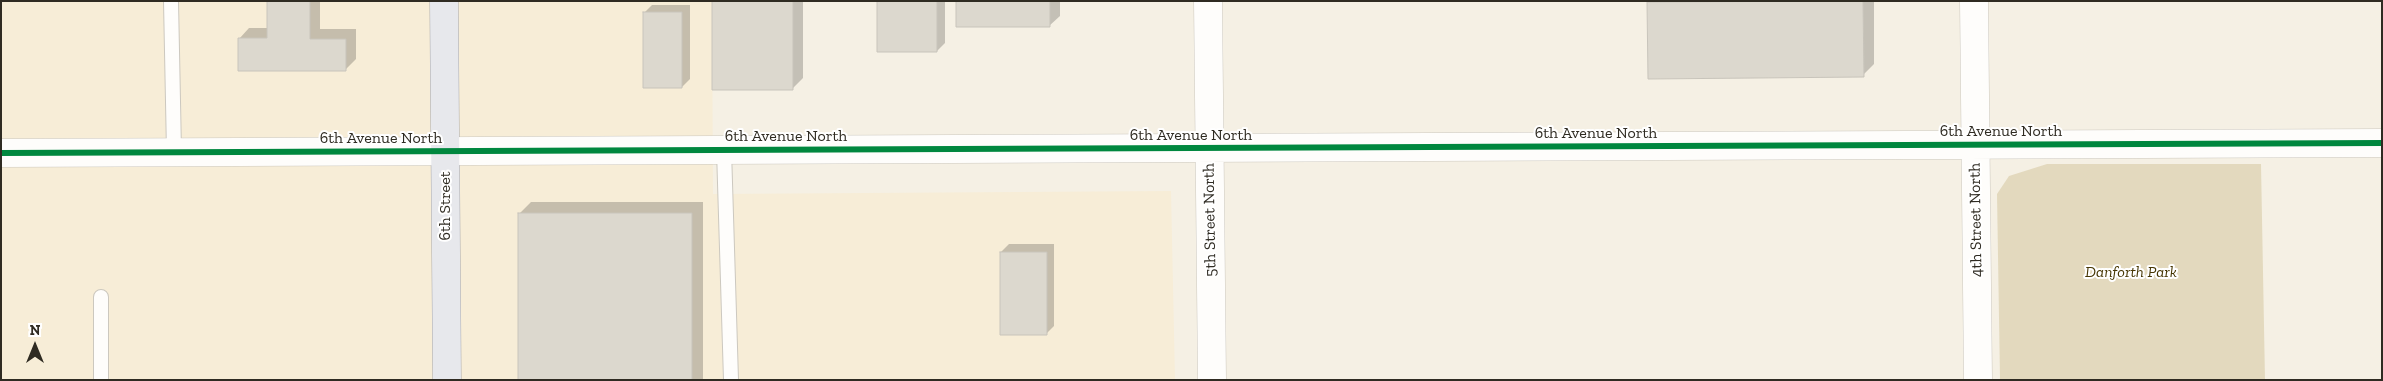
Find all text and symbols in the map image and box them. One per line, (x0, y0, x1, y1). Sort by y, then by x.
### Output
street label: 6th Avenue North (1940, 121, 2062, 141)
street label: 6th Avenue North (1535, 123, 1657, 143)
street label: 6th Avenue North (1130, 125, 1252, 145)
street label: 6th Avenue North (725, 126, 847, 146)
street label: 6th Avenue North (320, 128, 442, 148)
street label: 5th Street North (1199, 163, 1221, 277)
street label: 4th Street North (1965, 163, 1987, 277)
street label: 6th Street (435, 171, 455, 241)
park label: Danforth Park (2085, 262, 2177, 282)
north arrow (10, 321, 60, 371)
text: N (30, 322, 40, 339)

